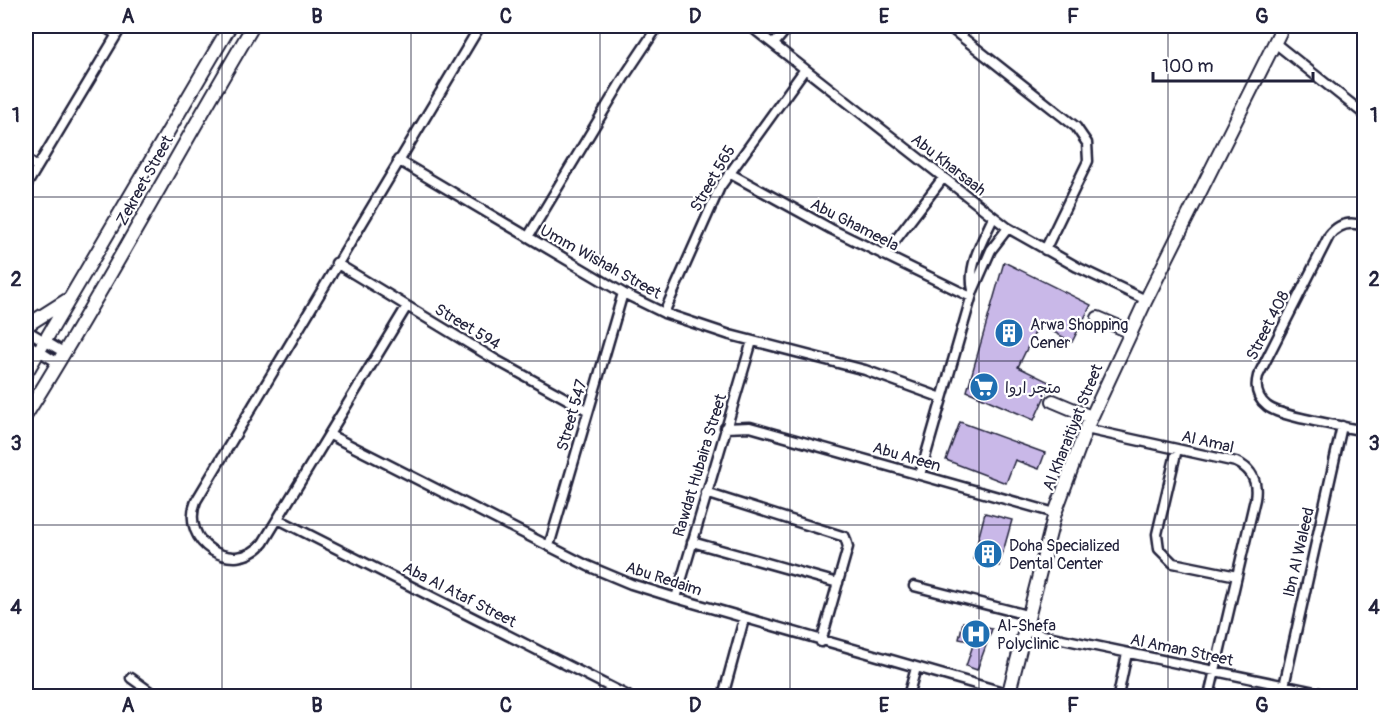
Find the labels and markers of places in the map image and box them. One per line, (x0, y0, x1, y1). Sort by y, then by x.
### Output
place label: Arwa Shopping Cener (1030, 315, 1128, 353)
building icon: Arwa Shopping Cener (993, 317, 1025, 349)
supermarket icon: متجر اروا (968, 371, 1000, 403)
place label: متجر اروا (1005, 378, 1061, 398)
place label: Doha Specialized Dental Center (1009, 536, 1120, 574)
building icon: Doha Specialized Dental Center (972, 538, 1004, 570)
place label: Al-Shefa Polyclinic (997, 616, 1060, 654)
hospital icon: Al-Shefa Polyclinic (960, 618, 992, 650)

